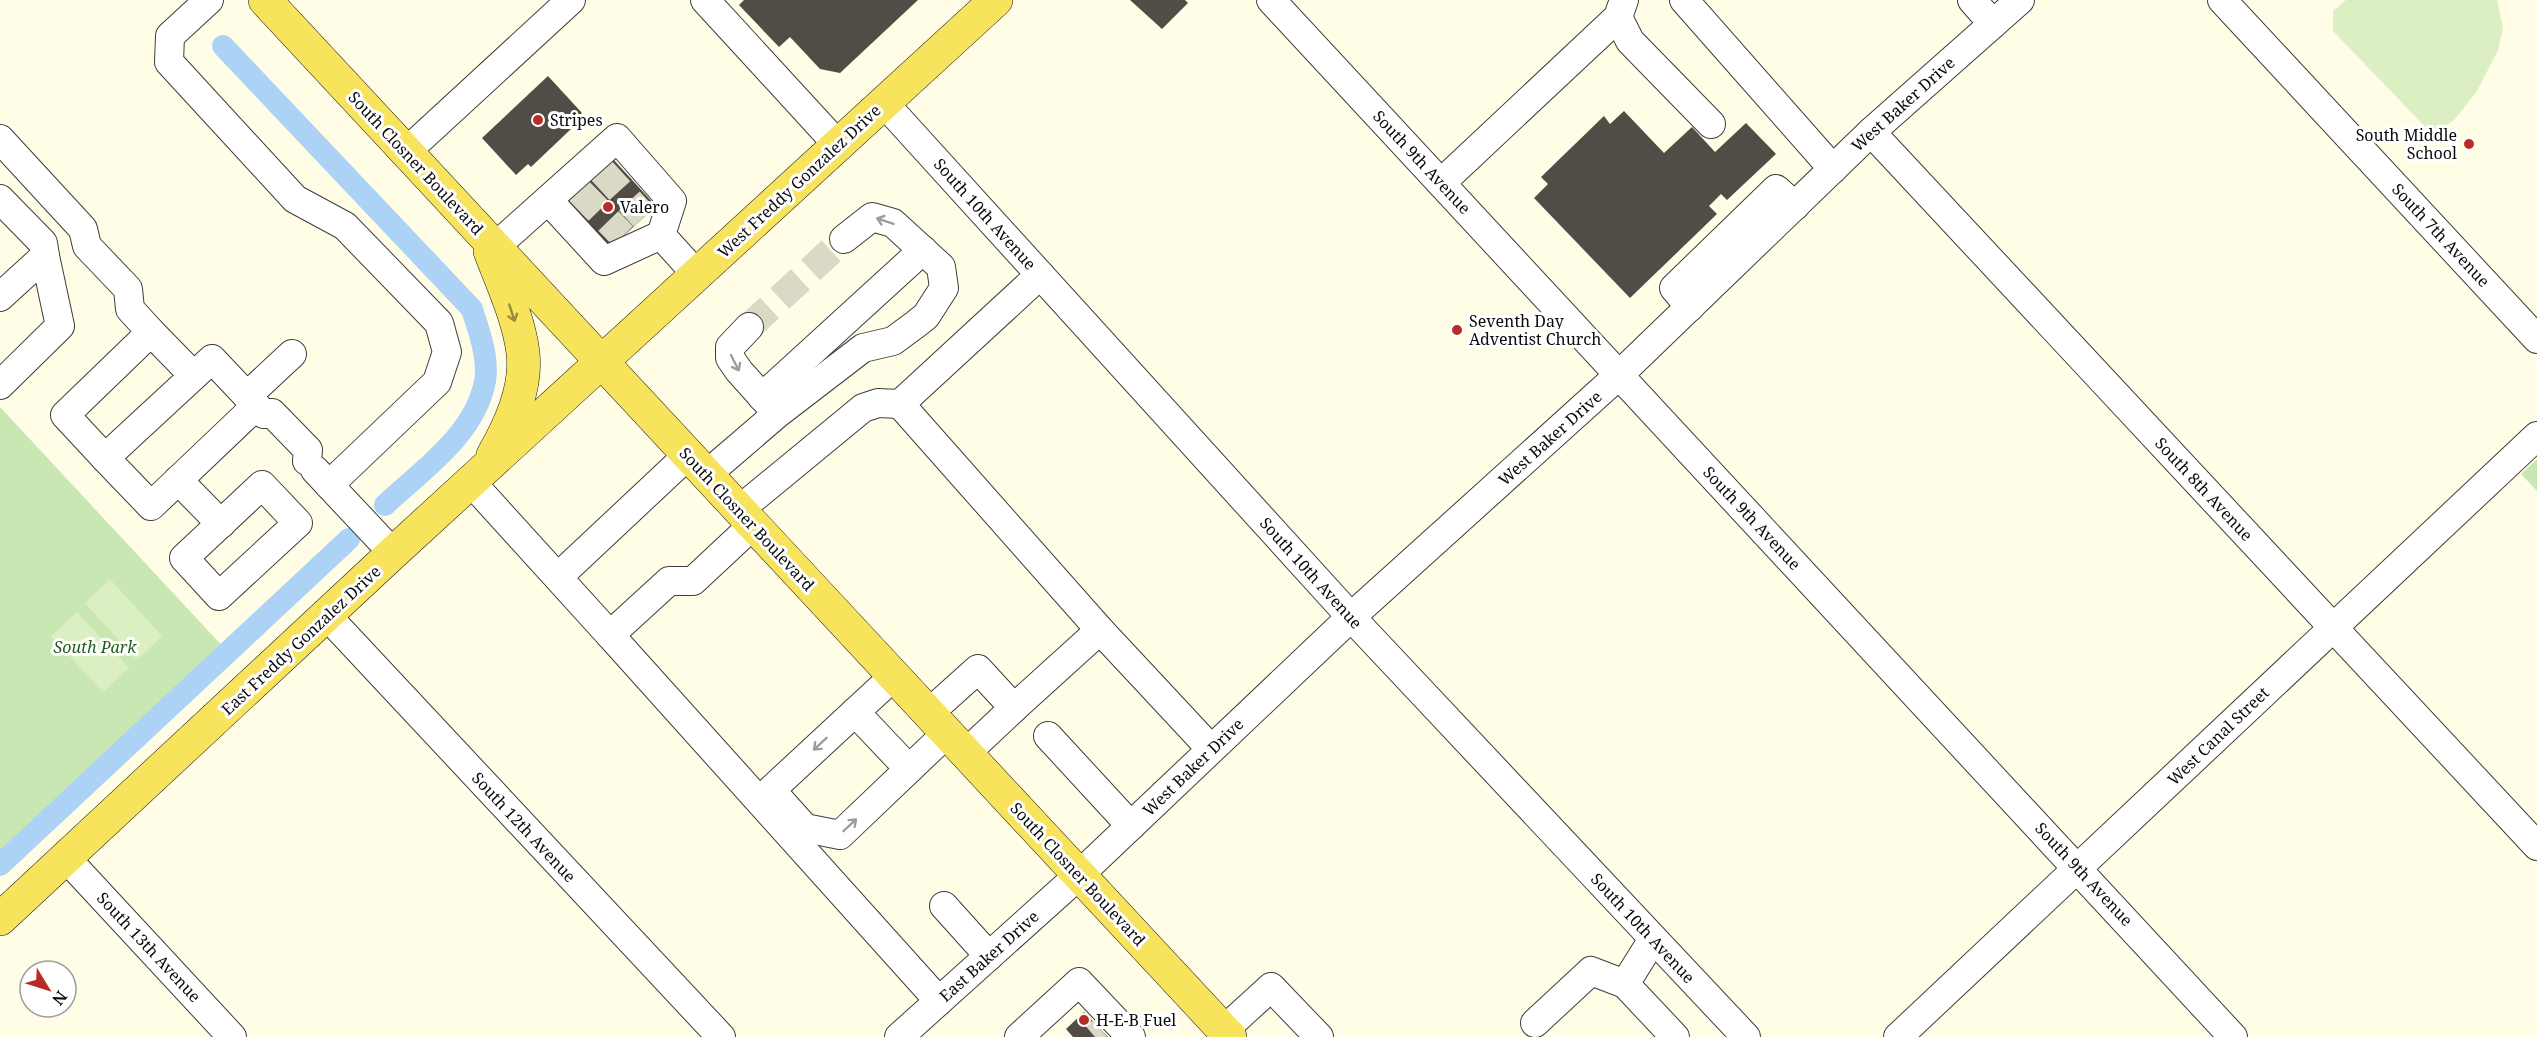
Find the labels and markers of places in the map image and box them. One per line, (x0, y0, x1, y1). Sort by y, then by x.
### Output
place label: Stripes (550, 109, 603, 131)
marker: Stripes (531, 113, 545, 127)
place label: South Middle School (2356, 124, 2457, 164)
marker: South Middle School (2462, 137, 2476, 151)
place label: Valero (620, 196, 669, 218)
marker: Valero (601, 200, 615, 214)
place label: Seventh Day Adventist Church (1469, 310, 1601, 350)
marker: Seventh Day Adventist Church (1450, 323, 1464, 337)
place label: H-E-B Fuel (1096, 1009, 1176, 1031)
marker: H-E-B Fuel (1077, 1013, 1091, 1027)

